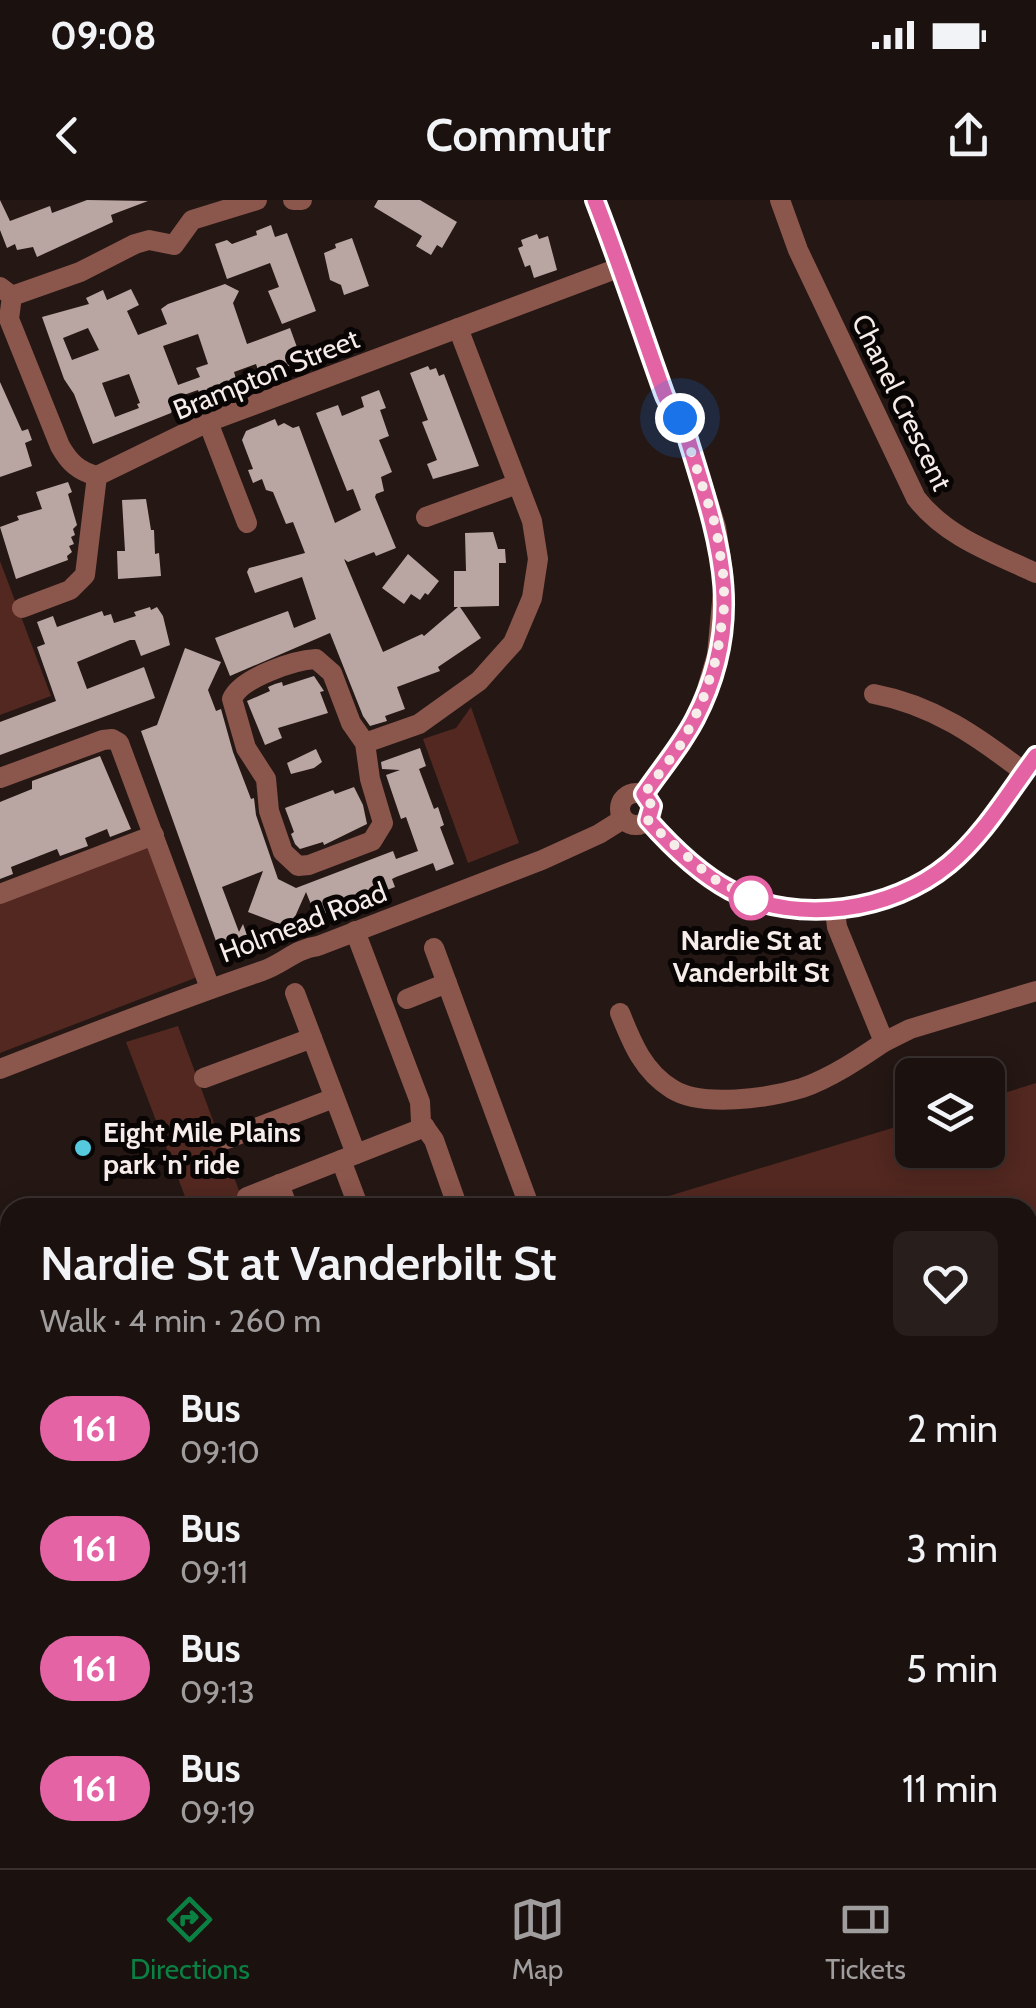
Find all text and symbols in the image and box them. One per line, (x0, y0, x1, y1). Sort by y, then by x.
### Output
text: 09:08 (50, 12, 156, 59)
icon: back (40, 108, 95, 163)
text: Commutr (425, 108, 611, 162)
icon: share (941, 108, 996, 163)
street label: Chanel Crescent (845, 308, 959, 496)
street label: Brampton Street (168, 321, 364, 427)
your location (655, 393, 705, 443)
street label: Holmead Road (215, 875, 391, 969)
marker: Nardie St at Vanderbilt St (730, 877, 772, 919)
place label: Nardie St at Vanderbilt St (673, 923, 829, 989)
map controls (895, 1058, 1005, 1168)
button: layers (895, 1058, 1005, 1168)
place label: Eight Mile Plains park 'n' ride (103, 1115, 301, 1181)
marker: Eight Mile Plains park 'n' ride (72, 1137, 94, 1159)
button: heart (893, 1231, 998, 1336)
text: Nardie St at Vanderbilt St (40, 1234, 557, 1292)
text: Walk · 4 min · 260 m (40, 1301, 321, 1340)
text: Bus (180, 1385, 241, 1432)
text: 2 min (907, 1405, 998, 1452)
text: 161 (72, 1407, 118, 1450)
text: 09:10 (180, 1432, 260, 1471)
text: Bus (180, 1505, 241, 1552)
text: 3 min (906, 1525, 998, 1572)
text: 161 (72, 1527, 118, 1570)
text: 09:11 (180, 1552, 248, 1591)
text: Bus (180, 1625, 241, 1672)
text: 5 min (906, 1645, 998, 1692)
text: 161 (72, 1647, 118, 1690)
text: 09:13 (180, 1672, 255, 1711)
text: Bus (180, 1745, 241, 1792)
text: 11 min (902, 1765, 998, 1812)
text: 161 (72, 1767, 118, 1810)
text: 09:19 (180, 1792, 256, 1831)
tab: Directions (130, 1892, 250, 1986)
tab: Map (510, 1892, 565, 1986)
tab: Tickets (825, 1892, 906, 1986)

